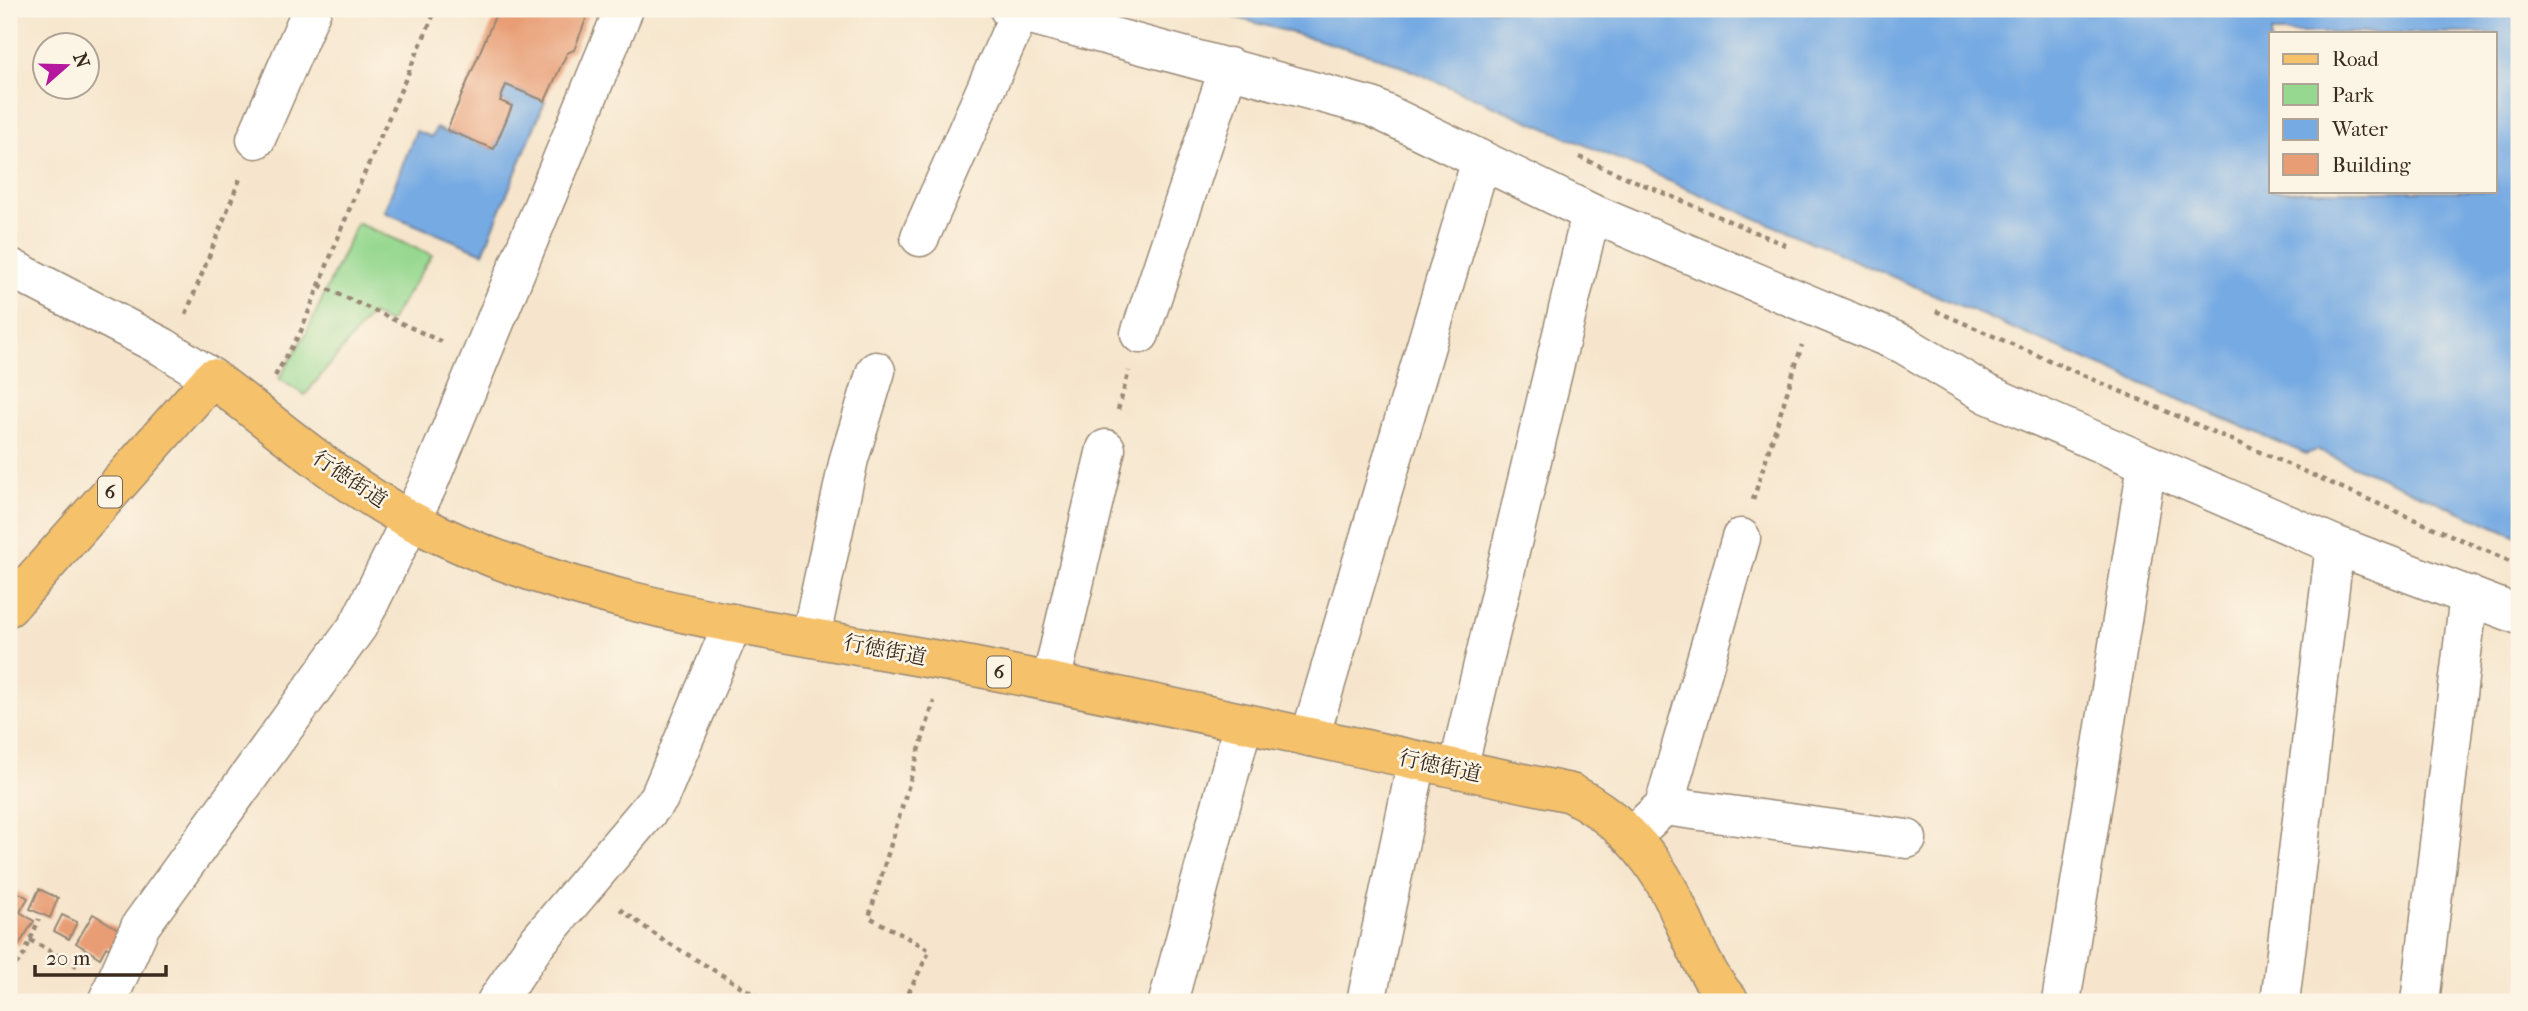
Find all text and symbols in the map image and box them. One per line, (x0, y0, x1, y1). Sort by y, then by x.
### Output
north arrow (32, 32, 102, 102)
legend (2269, 32, 2496, 192)
text: Road (2332, 47, 2379, 71)
text: N (68, 50, 94, 72)
text: Park (2332, 83, 2374, 107)
text: Water (2331, 117, 2388, 141)
text: Building (2332, 153, 2411, 177)
street label: 行徳街道 (308, 446, 392, 512)
road number: 6 (98, 477, 122, 508)
street label: 行徳街道 (841, 630, 929, 670)
road number: 6 (987, 656, 1011, 688)
street label: 行徳街道 (1396, 746, 1484, 786)
scale bar (35, 934, 166, 978)
text: 20 m (46, 946, 91, 970)

